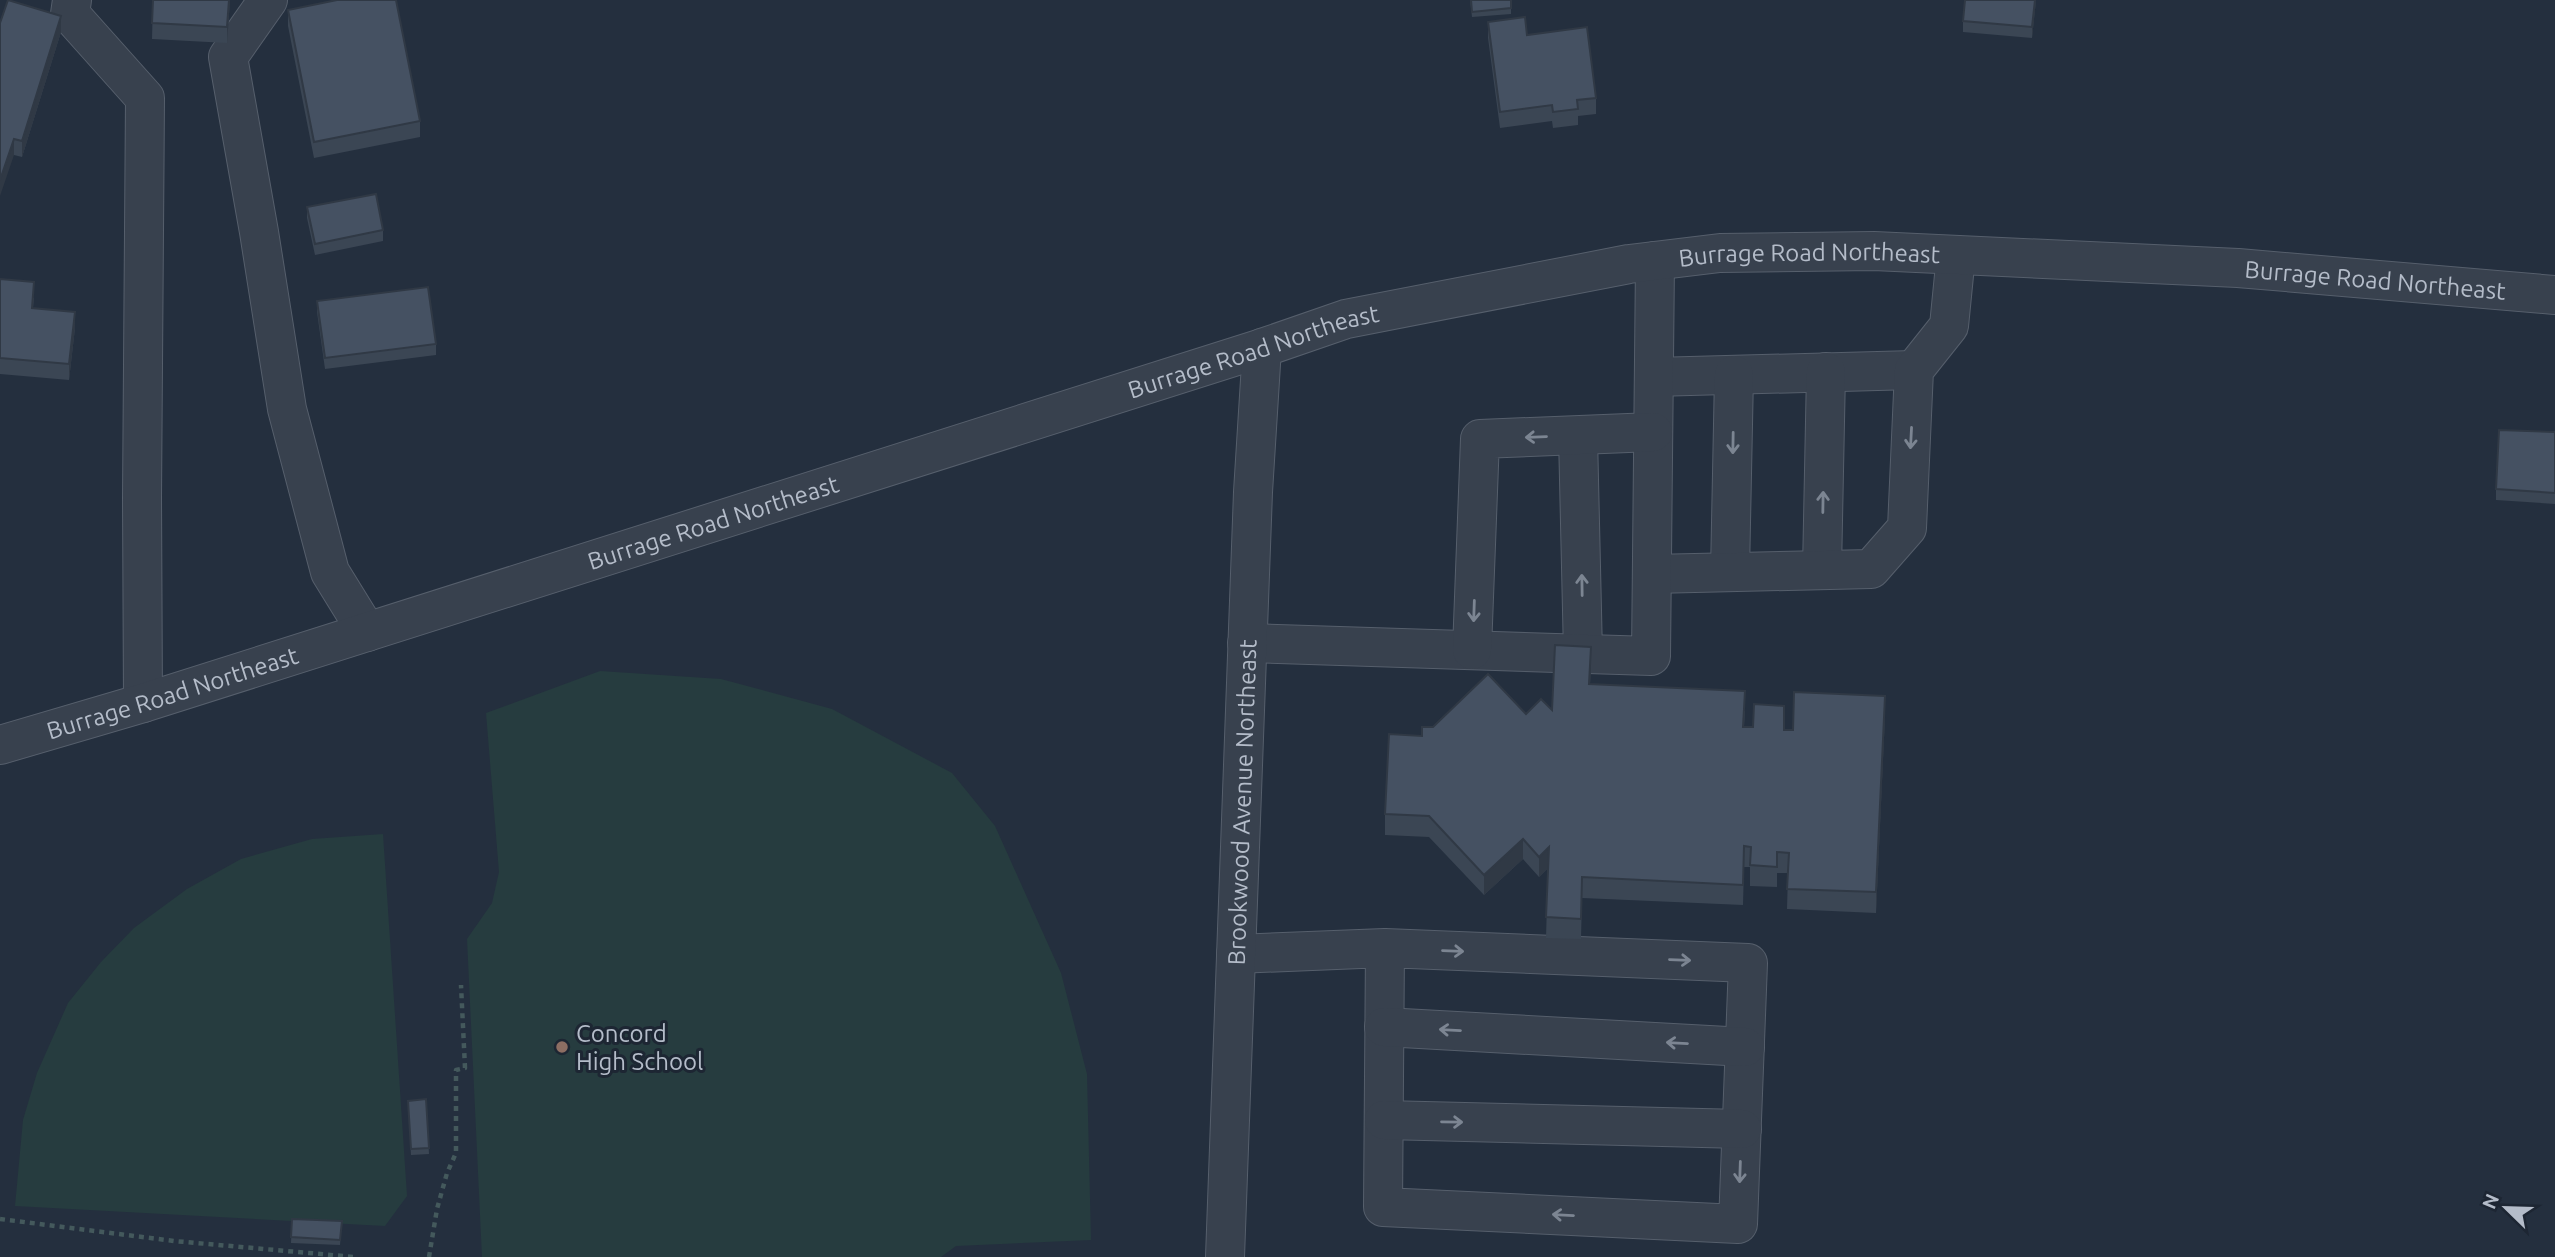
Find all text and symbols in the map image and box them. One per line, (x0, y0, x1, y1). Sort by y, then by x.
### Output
street label: Burrage Road Northeast (1677, 237, 1941, 271)
street label: Burrage Road Northeast (2244, 255, 2507, 304)
street label: Burrage Road Northeast (1125, 299, 1382, 403)
one-way arrow (1904, 426, 1917, 449)
one-way arrow (1525, 431, 1548, 444)
one-way arrow (1726, 431, 1739, 454)
street label: Burrage Road Northeast (584, 470, 842, 575)
one-way arrow (1817, 490, 1830, 513)
one-way arrow (1575, 574, 1588, 597)
one-way arrow (1467, 599, 1480, 622)
street label: Brookwood Avenue Northeast (1222, 638, 1261, 966)
street label: Burrage Road Northeast (43, 641, 302, 744)
one-way arrow (1441, 944, 1464, 957)
one-way arrow (1668, 954, 1691, 967)
place label: Concord High School (576, 1020, 703, 1075)
one-way arrow (1439, 1024, 1462, 1037)
one-way arrow (1666, 1037, 1689, 1050)
marker: Concord High School (554, 1039, 570, 1055)
one-way arrow (1440, 1115, 1463, 1129)
one-way arrow (1734, 1160, 1747, 1183)
north arrow (2471, 1173, 2541, 1243)
text: N (2477, 1191, 2503, 1212)
one-way arrow (1552, 1209, 1575, 1222)

